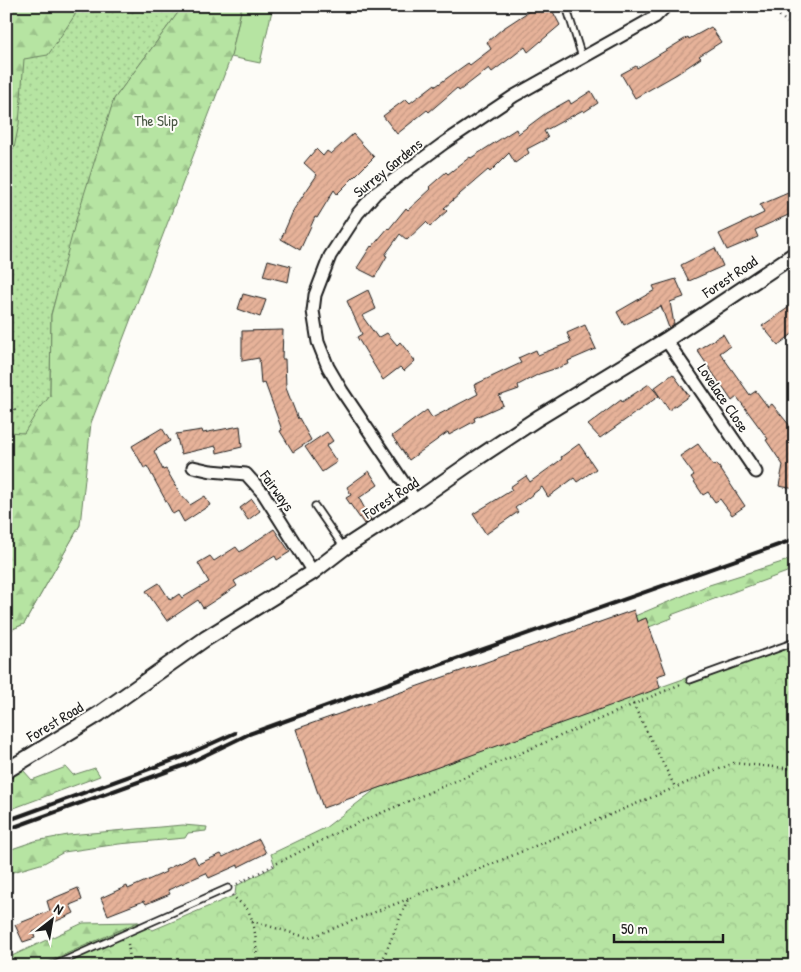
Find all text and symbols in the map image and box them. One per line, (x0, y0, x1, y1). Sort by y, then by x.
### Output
park label: The Slip (134, 110, 178, 131)
street label: Surrey Gardens (349, 133, 427, 202)
street label: Forest Road (697, 250, 762, 303)
street label: Lovelace Close (693, 359, 754, 436)
street label: Fairways (255, 465, 299, 515)
street label: Forest Road (358, 472, 423, 524)
street label: Forest Road (22, 696, 87, 747)
north arrow (28, 894, 78, 944)
text: N (51, 898, 68, 919)
scale bar (614, 912, 722, 944)
text: 50 m (621, 918, 648, 939)

